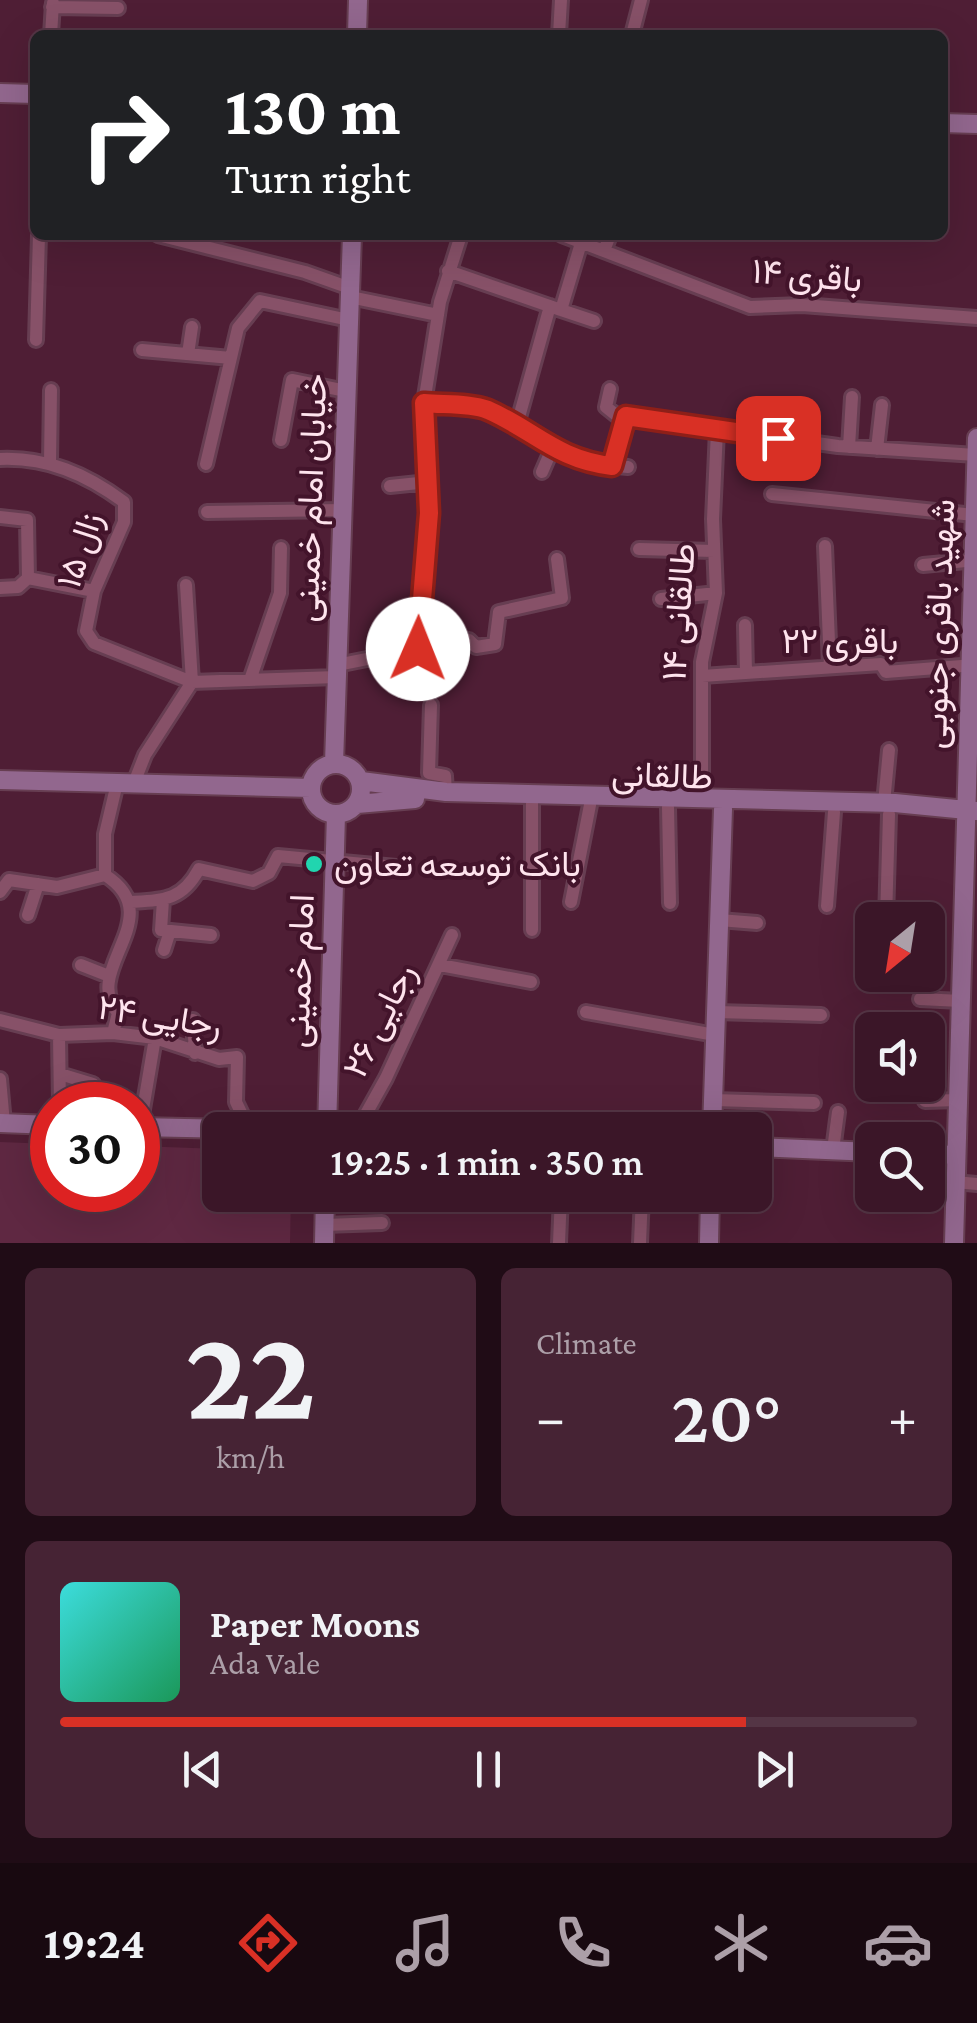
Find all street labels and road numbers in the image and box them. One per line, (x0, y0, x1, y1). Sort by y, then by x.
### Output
street label: باقری ۱۴ (750, 251, 864, 302)
street label: خیابان امام خمینی (287, 373, 337, 623)
street label: شهید باقری جنوبی (915, 498, 964, 750)
street label: زال ۱۵ (49, 507, 112, 594)
street label: طالقانی ۱۴ (654, 542, 704, 682)
street label: باقری ۲۲ (782, 622, 898, 663)
street label: طالقانی (611, 754, 713, 798)
street label: امام خمینی (277, 893, 325, 1049)
street label: رجایی ۲۶ (335, 957, 426, 1085)
street label: رجایی ۲۴ (95, 987, 225, 1048)

